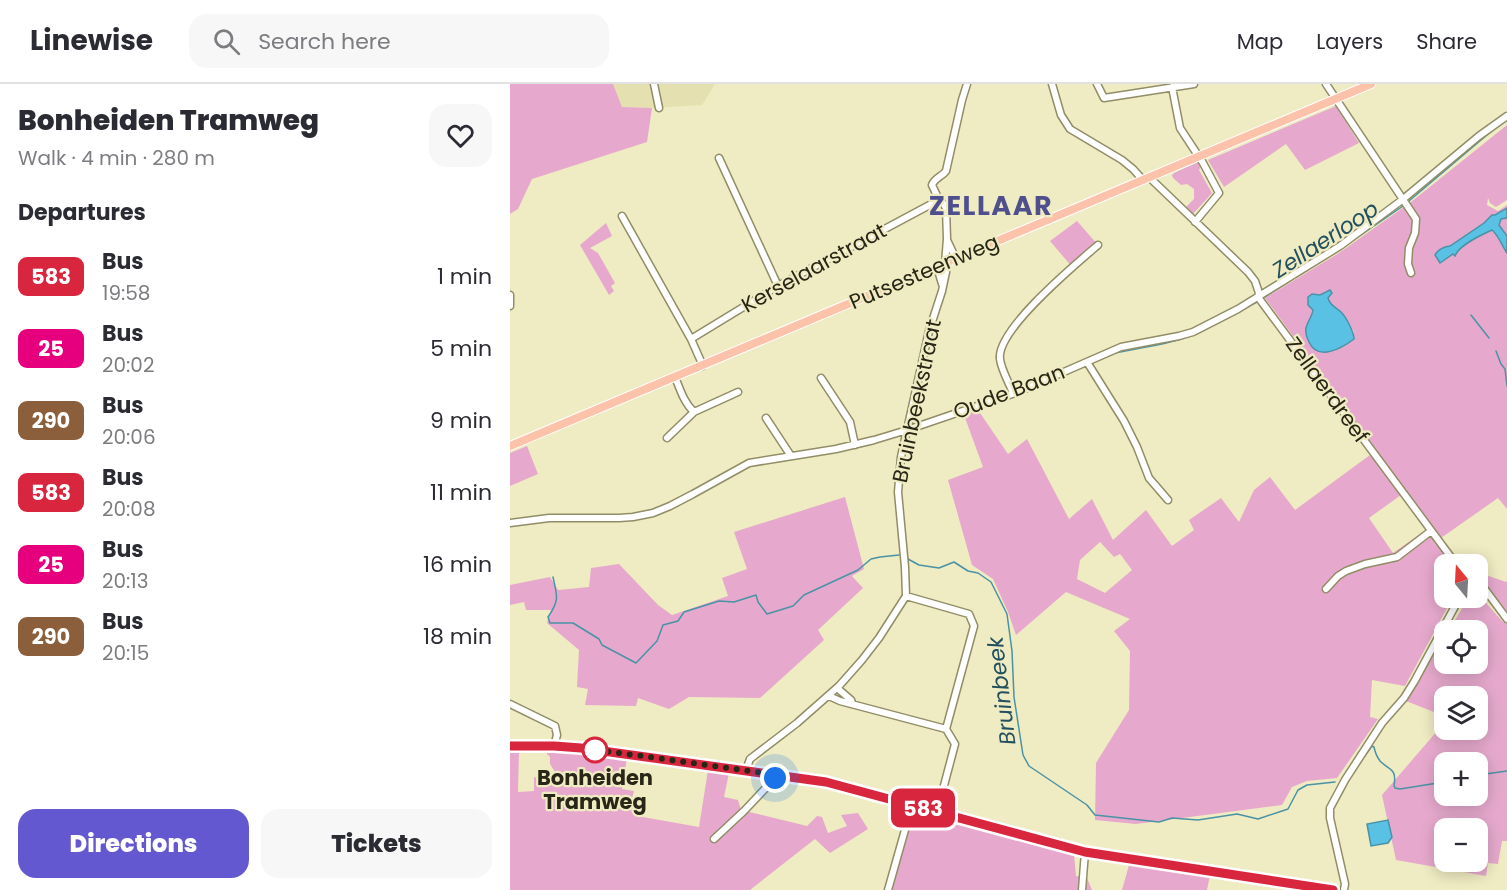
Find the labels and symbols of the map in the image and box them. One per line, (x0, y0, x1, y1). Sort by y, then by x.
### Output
district label: ZELLAAR (929, 187, 1053, 224)
water label: Zellaerloop (1265, 193, 1385, 286)
street label: Kerselaarstraat (736, 216, 891, 319)
street label: Putsesteenweg (845, 227, 1003, 316)
street label: Bruinbeekstraat (885, 317, 948, 485)
street label: Zellaerdreef (1279, 331, 1376, 449)
street label: Oude Baan (949, 357, 1069, 426)
north arrow (1434, 554, 1488, 608)
water label: Bruinbeek (979, 633, 1024, 747)
marker: Bonheiden Tramweg (582, 737, 608, 763)
place label: Bonheiden Tramweg (537, 763, 653, 816)
your location (760, 763, 790, 793)
line badge: 583 (888, 788, 958, 828)

